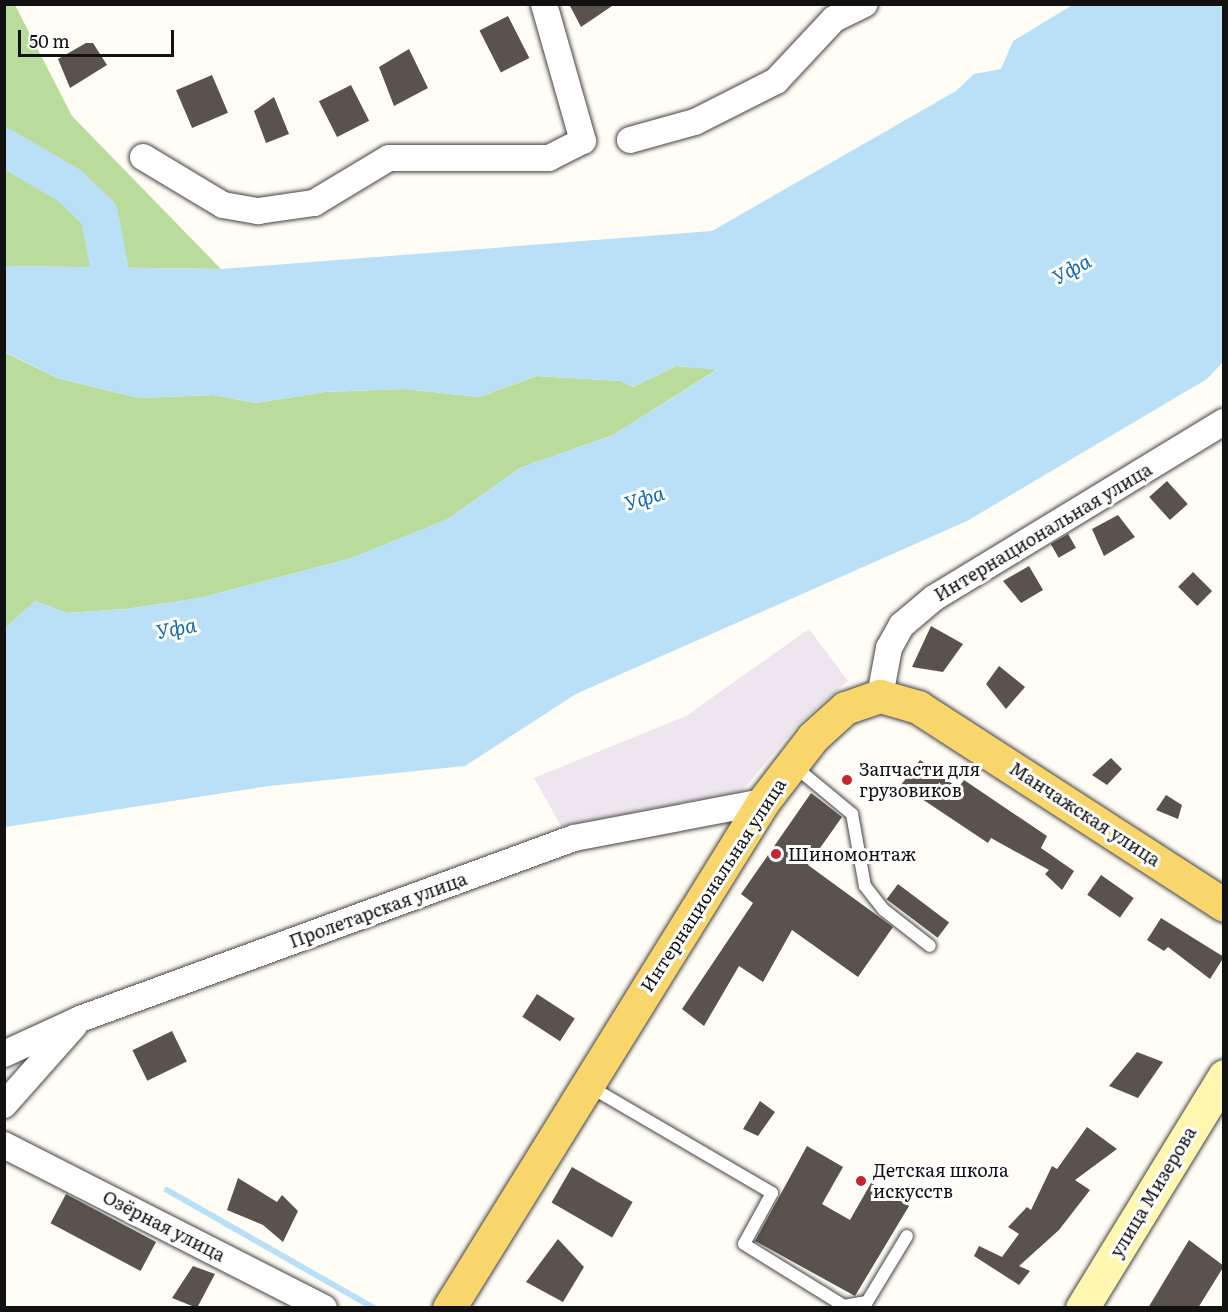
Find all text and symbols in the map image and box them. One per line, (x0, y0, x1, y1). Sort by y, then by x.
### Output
scale bar (21, 18, 177, 56)
text: 50 m (29, 27, 70, 54)
water label: Уфа (1048, 248, 1094, 288)
street label: Интернациональная улица (930, 458, 1156, 606)
water label: Уфа (621, 480, 667, 514)
water label: Уфа (154, 611, 198, 643)
street label: Манчажская улица (1006, 757, 1164, 871)
place label: Запчасти для грузовиков (859, 759, 980, 802)
marker: Запчасти для грузовиков (840, 773, 854, 787)
street label: Интернациональная улица (636, 774, 790, 996)
place label: Шиномонтаж (788, 843, 916, 865)
marker: Шиномонтаж (769, 847, 783, 861)
street label: Пролетарская улица (286, 868, 470, 952)
street label: улица Мизерова (1105, 1123, 1201, 1261)
place label: Детская школа искусств (873, 1160, 1009, 1202)
marker: Детская школа искусств (854, 1174, 868, 1188)
street label: Озёрная улица (99, 1186, 229, 1266)

